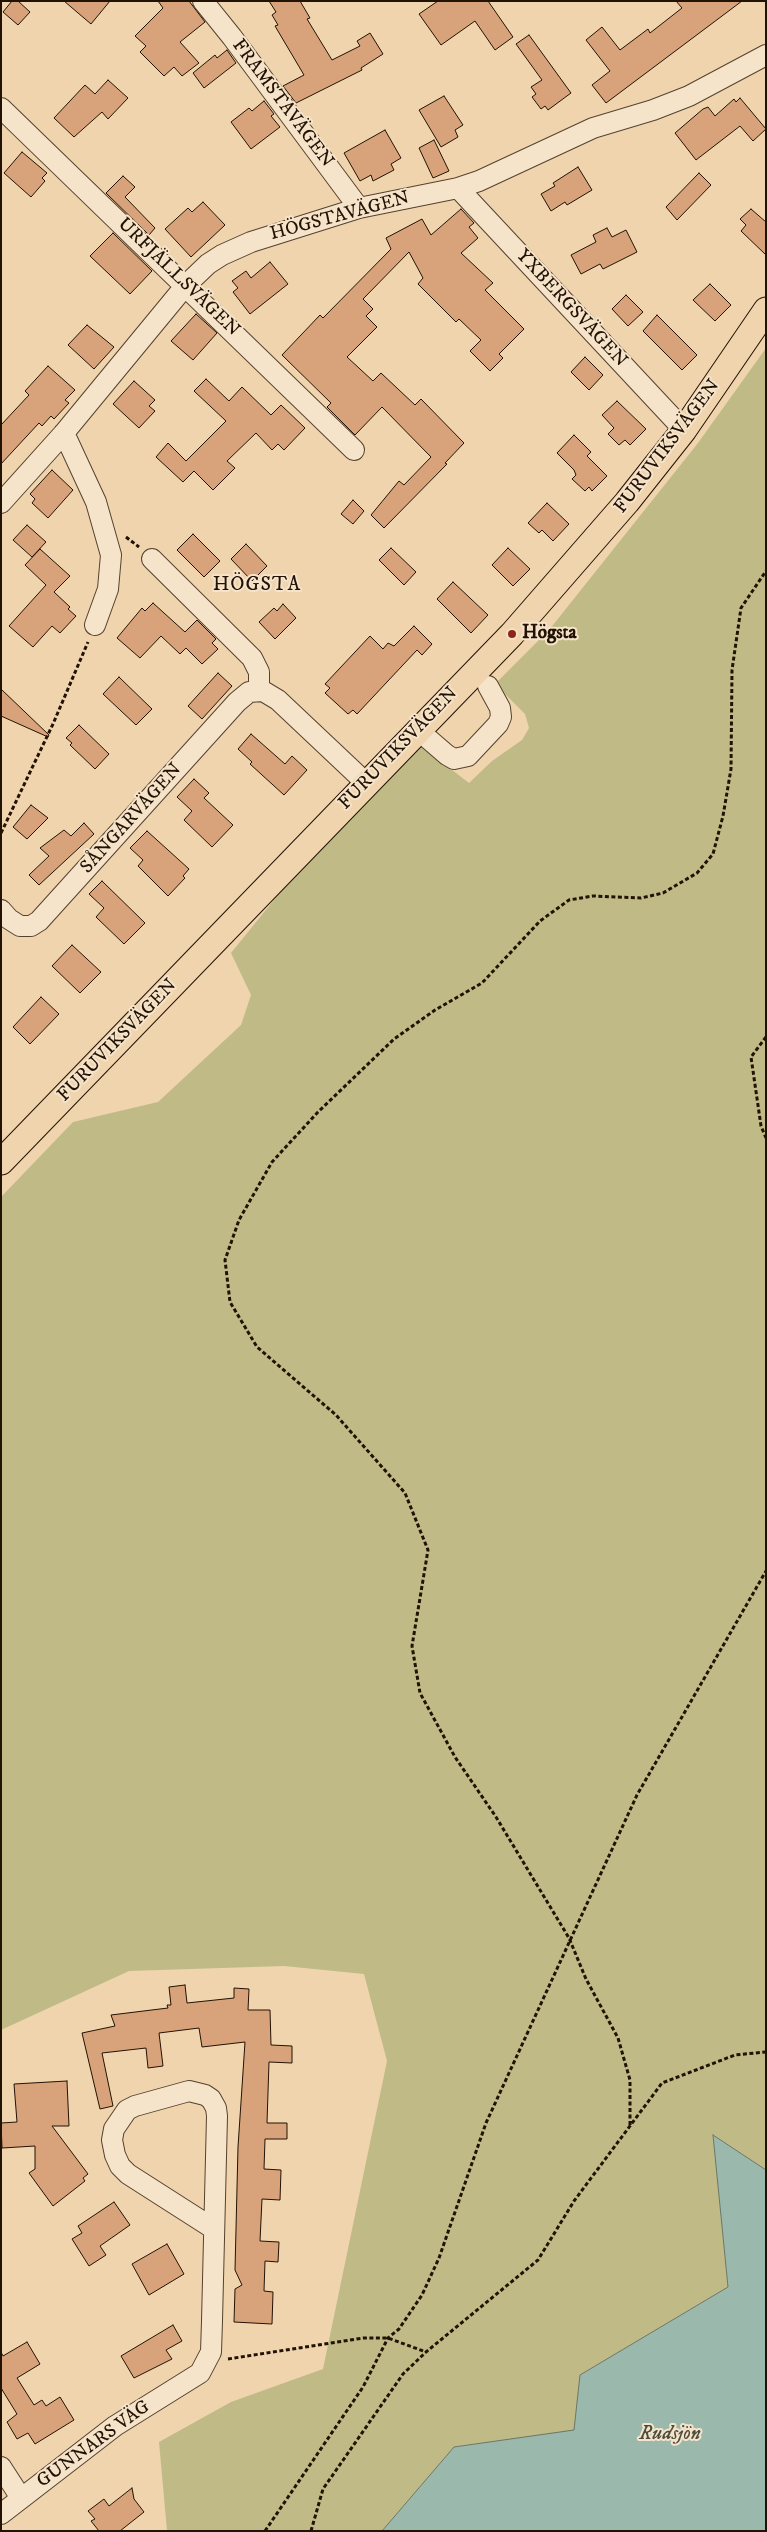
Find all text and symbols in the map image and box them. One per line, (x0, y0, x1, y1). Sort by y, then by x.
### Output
street label: FRAMSTAVÄGEN (226, 35, 338, 173)
street label: HÖGSTAVÄGEN (268, 187, 412, 247)
street label: URFJÄLLSVÄGEN (112, 214, 244, 342)
street label: YXBERGSVÄGEN (511, 245, 631, 373)
street label: FURUVIKSVÄGEN (610, 375, 726, 519)
district label: HÖGSTA (212, 574, 302, 598)
place label: Högsta (522, 623, 577, 645)
marker: Högsta (506, 628, 518, 640)
street label: FURUVIKSVÄGEN (335, 683, 463, 815)
street label: SÅNGARVÄGEN (76, 759, 188, 879)
street label: FURUVIKSVÄGEN (54, 975, 182, 1107)
street label: GUNNARS VÄG (33, 2396, 155, 2494)
water label: Rudsjön (639, 2423, 701, 2447)

